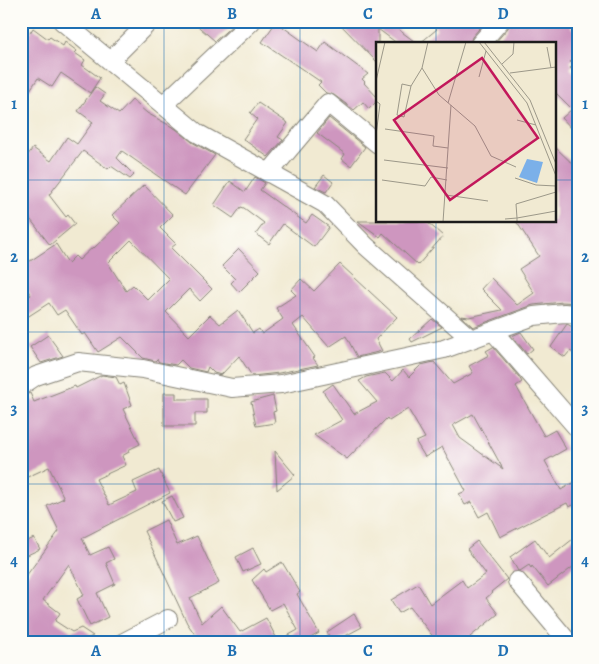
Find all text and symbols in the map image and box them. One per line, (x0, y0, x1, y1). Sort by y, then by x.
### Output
text: A (90, 3, 102, 25)
text: B (227, 3, 237, 25)
text: C (363, 3, 373, 25)
text: D (497, 3, 509, 25)
inset map (376, 42, 556, 222)
text: 1 (11, 93, 17, 115)
text: 1 (582, 93, 588, 115)
text: 2 (10, 246, 18, 268)
text: 2 (581, 246, 589, 268)
text: 3 (11, 398, 18, 420)
text: 3 (582, 398, 589, 420)
text: 4 (10, 550, 18, 572)
text: 4 (581, 550, 589, 572)
text: A (90, 640, 102, 662)
text: B (227, 640, 237, 662)
text: C (363, 640, 373, 662)
text: D (497, 640, 509, 662)

